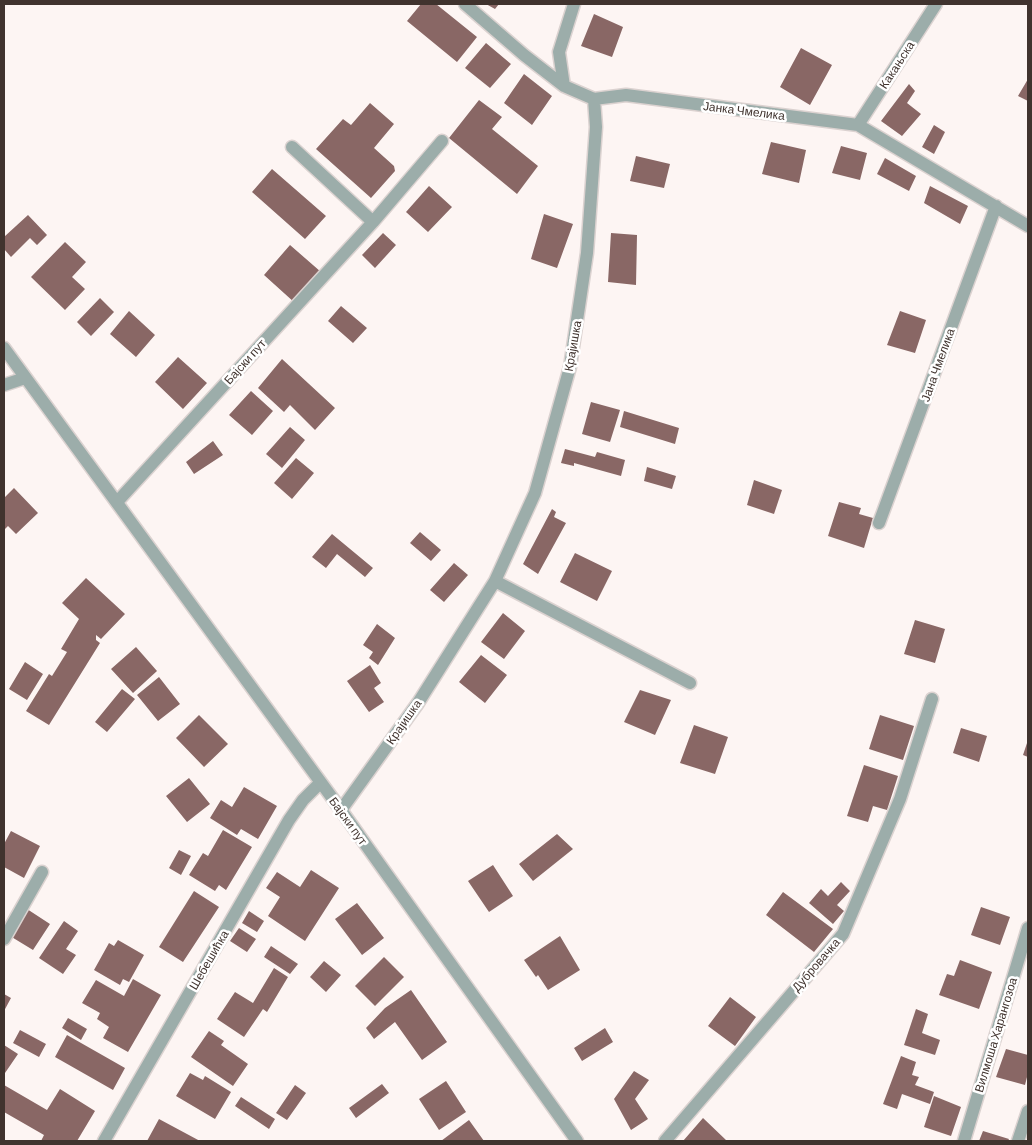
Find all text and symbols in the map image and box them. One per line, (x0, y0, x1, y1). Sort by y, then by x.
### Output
street label: Какањска (876, 39, 918, 91)
street label: Јанка Чмелика (702, 99, 786, 123)
street label: Крајишка (561, 319, 585, 373)
street label: Јана Чмелика (918, 326, 958, 404)
street label: Бајски пут (221, 337, 269, 387)
street label: Крајишка (383, 697, 425, 747)
street label: Бајски пут (326, 794, 370, 848)
street label: Шебешићка (186, 928, 232, 992)
street label: Дубровачка (789, 935, 843, 995)
street label: Вилмоша Харангозоа (972, 976, 1020, 1094)

